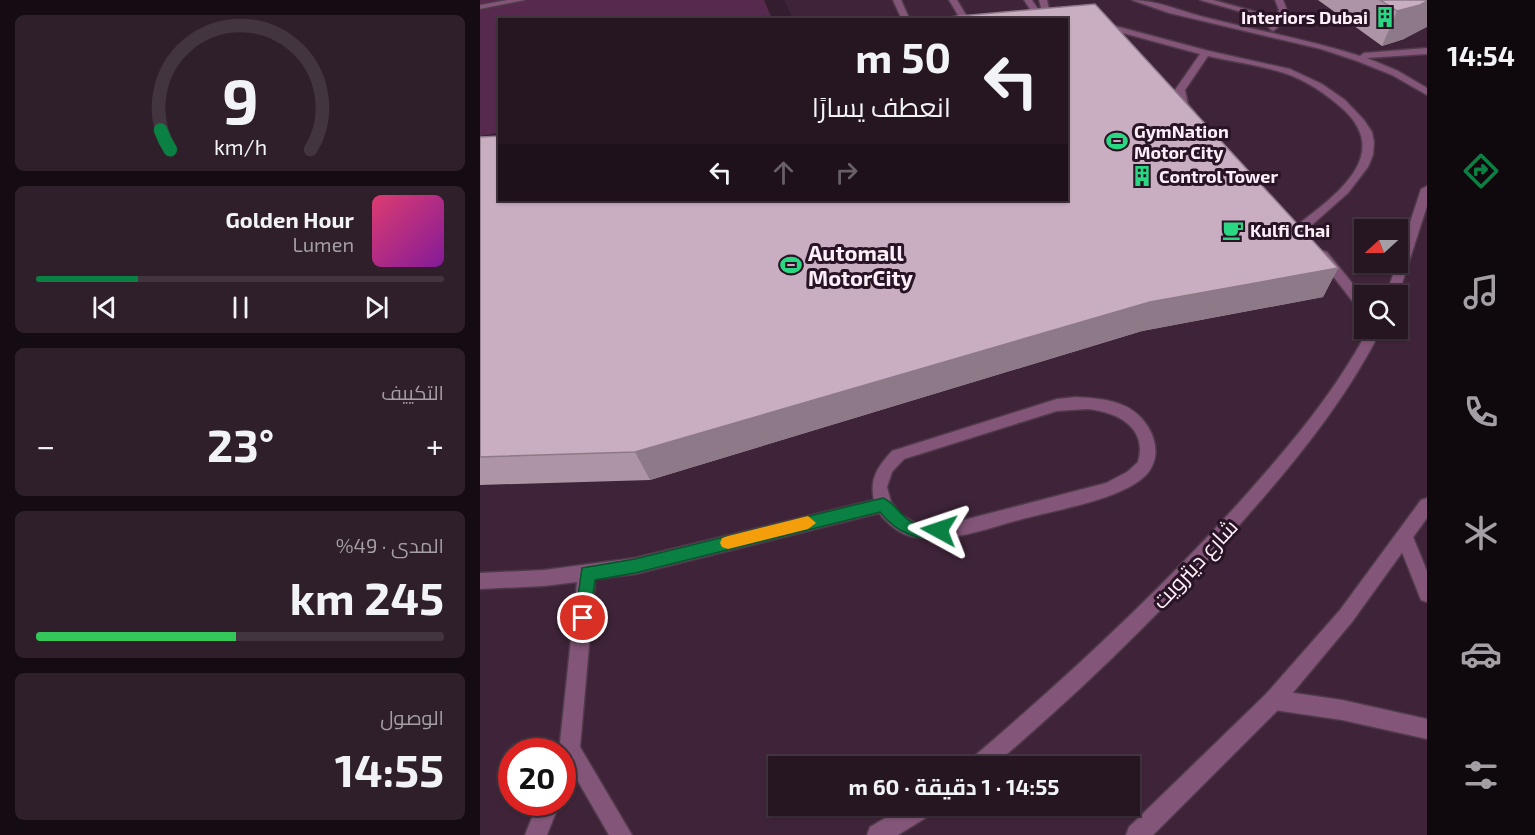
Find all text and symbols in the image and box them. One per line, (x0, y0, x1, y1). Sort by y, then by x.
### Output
building icon: Interiors Dubai (1373, 5, 1397, 29)
place label: Interiors Dubai (1241, 6, 1368, 28)
text: 50 m (855, 31, 951, 81)
text: 14:54 (1447, 39, 1515, 71)
icon: left (972, 42, 1050, 120)
text: 9 (222, 62, 258, 137)
text: انعطف يسارًا (812, 90, 951, 122)
place label: GymNation Motor City (1134, 120, 1229, 163)
sports icon: GymNation Motor City (1105, 129, 1129, 153)
text: km/h (213, 134, 267, 159)
icon: directions (1460, 150, 1502, 192)
icon: left (704, 156, 737, 189)
icon: ahead (767, 156, 800, 189)
icon: right (830, 156, 863, 189)
building icon: Control Tower (1130, 164, 1154, 188)
place label: Control Tower (1159, 165, 1278, 187)
text: Golden Hour (225, 206, 354, 232)
cafe icon: Kulfi Chai (1221, 218, 1245, 242)
place label: Kulfi Chai (1250, 219, 1330, 241)
north arrow (1354, 219, 1408, 273)
map controls (1354, 219, 1408, 339)
text: Lumen (292, 232, 354, 256)
place label: Automall MotorCity (808, 239, 913, 291)
sports icon: Automall MotorCity (779, 253, 803, 277)
icon: music (1460, 271, 1502, 313)
button: search (1354, 285, 1408, 339)
icon: previous (88, 291, 121, 324)
icon: pause (224, 291, 257, 324)
icon: next (360, 291, 393, 324)
text: التكييف (381, 380, 444, 404)
icon: phone (1460, 391, 1502, 433)
text: 23° (207, 417, 274, 471)
text: − (36, 425, 55, 465)
text: + (426, 425, 444, 465)
position arrow (907, 498, 971, 562)
icon: climate (1460, 512, 1502, 554)
street label: شارع ديترويت (1146, 513, 1244, 615)
text: المدى · 49% (336, 533, 444, 557)
text: 245 km (290, 570, 444, 624)
pin (557, 592, 608, 643)
icon: arrive (566, 601, 599, 634)
icon: car (1460, 633, 1502, 675)
text: الوصول (380, 705, 444, 729)
speed limit sign: 20 (498, 738, 576, 816)
text: 14:55 (335, 742, 444, 796)
icon: filters (1460, 754, 1502, 796)
text: 14:55 · 1 دقيقة · 60 m (848, 773, 1060, 799)

